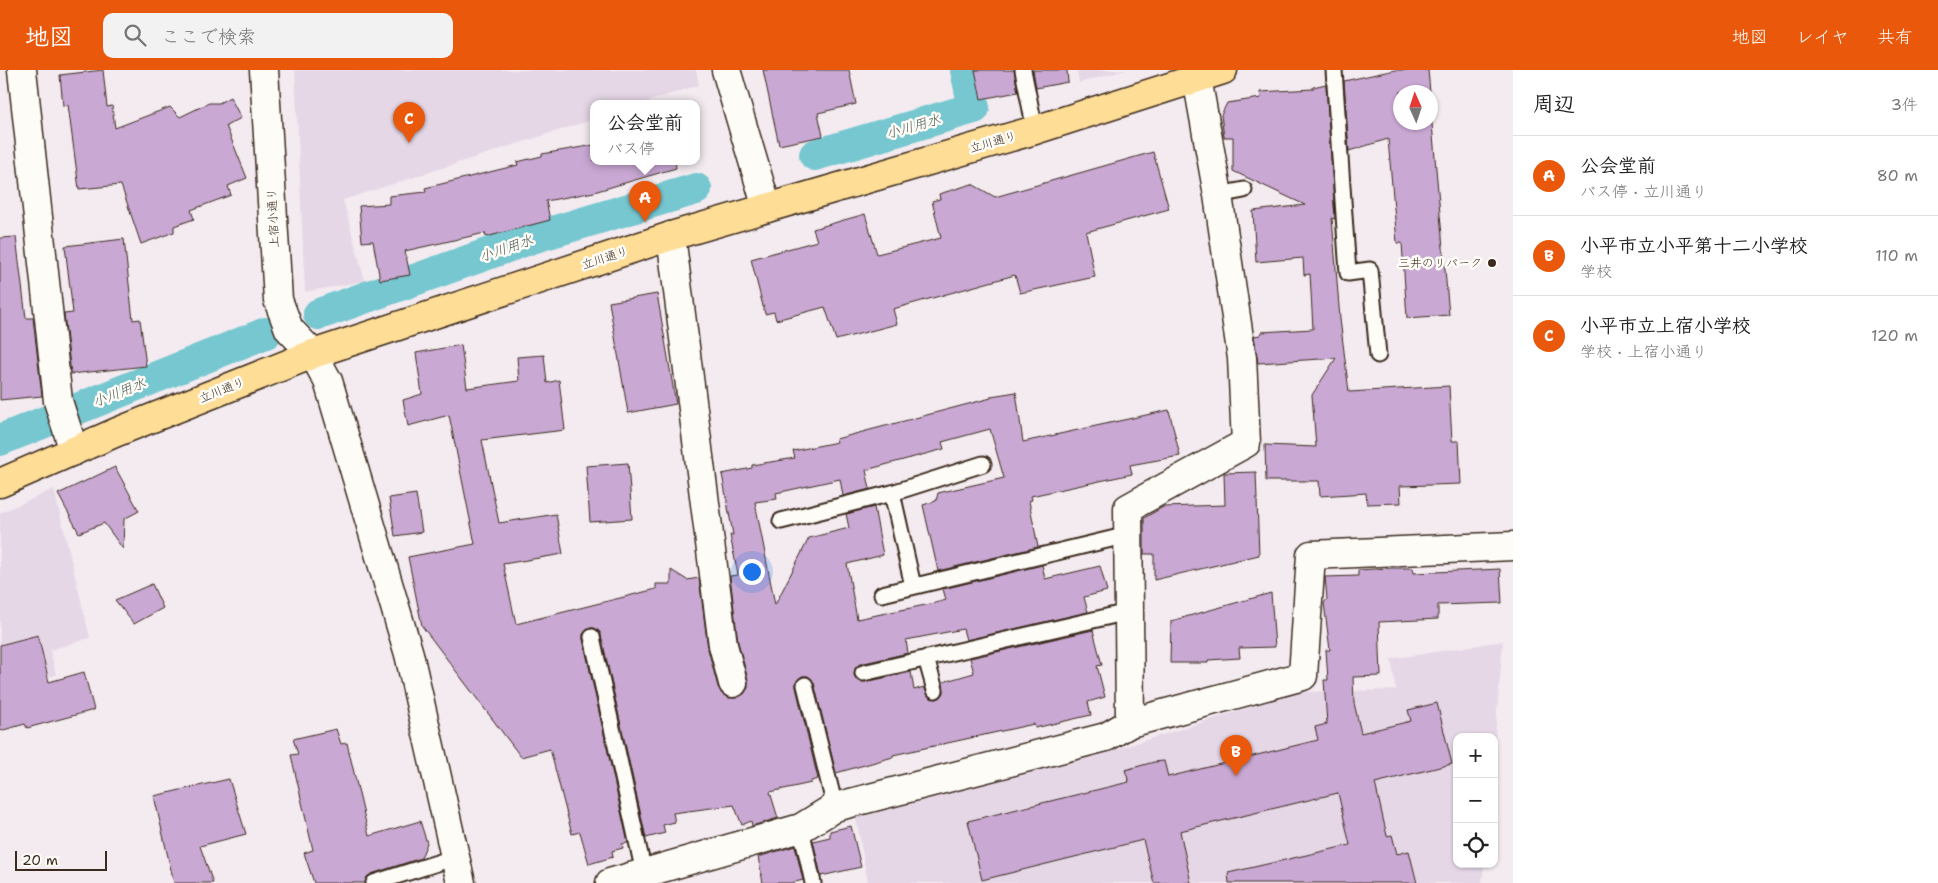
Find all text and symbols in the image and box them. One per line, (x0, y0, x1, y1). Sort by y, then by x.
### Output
search box (103, 13, 453, 58)
text: 地図 (25, 21, 73, 53)
icon: search (121, 21, 149, 49)
text: ここで検索 (161, 24, 256, 49)
text: 地図 (1732, 25, 1768, 49)
text: レイヤ (1796, 25, 1849, 49)
text: 共有 (1877, 25, 1913, 49)
north arrow (1393, 85, 1438, 130)
text: 周辺 (1533, 90, 1575, 118)
text: 3件 (1891, 94, 1918, 115)
popup (590, 100, 700, 165)
pin: C (393, 102, 425, 143)
text: 公会堂前 (607, 110, 683, 135)
water label: 小川用水 (884, 110, 942, 142)
street label: 立川通り (968, 128, 1018, 156)
text: バス停 (607, 138, 655, 159)
text: 公会堂前 (1580, 153, 1656, 178)
text: A (1543, 165, 1555, 186)
text: 80 m (1877, 165, 1918, 186)
pin: A (629, 181, 661, 222)
text: バス停 · 立川通り (1580, 181, 1707, 202)
street label: 上宿小通り (263, 188, 283, 248)
water label: 小川用水 (477, 230, 535, 266)
text: 小平市立小平第十二小学校 (1580, 233, 1808, 258)
street label: 立川通り (580, 243, 630, 273)
text: B (1544, 245, 1554, 266)
text: 110 m (1875, 245, 1918, 266)
place label: 三井のリパーク (1398, 255, 1482, 271)
marker: 三井のリパーク (1486, 257, 1498, 269)
text: 学校 (1580, 261, 1612, 282)
text: 小平市立上宿小学校 (1580, 313, 1751, 338)
text: C (1544, 325, 1554, 346)
text: 120 m (1871, 325, 1918, 346)
text: 学校 · 上宿小通り (1580, 341, 1707, 362)
water label: 小川用水 (90, 373, 148, 411)
street label: 立川通り (197, 374, 247, 406)
your location (739, 559, 765, 585)
map controls (1453, 733, 1498, 868)
button: + (1453, 733, 1498, 778)
pin: B (1220, 735, 1252, 776)
button: − (1453, 778, 1498, 823)
button: locate (1453, 823, 1498, 868)
scale bar (15, 848, 108, 871)
text: 20 m (22, 851, 58, 869)

